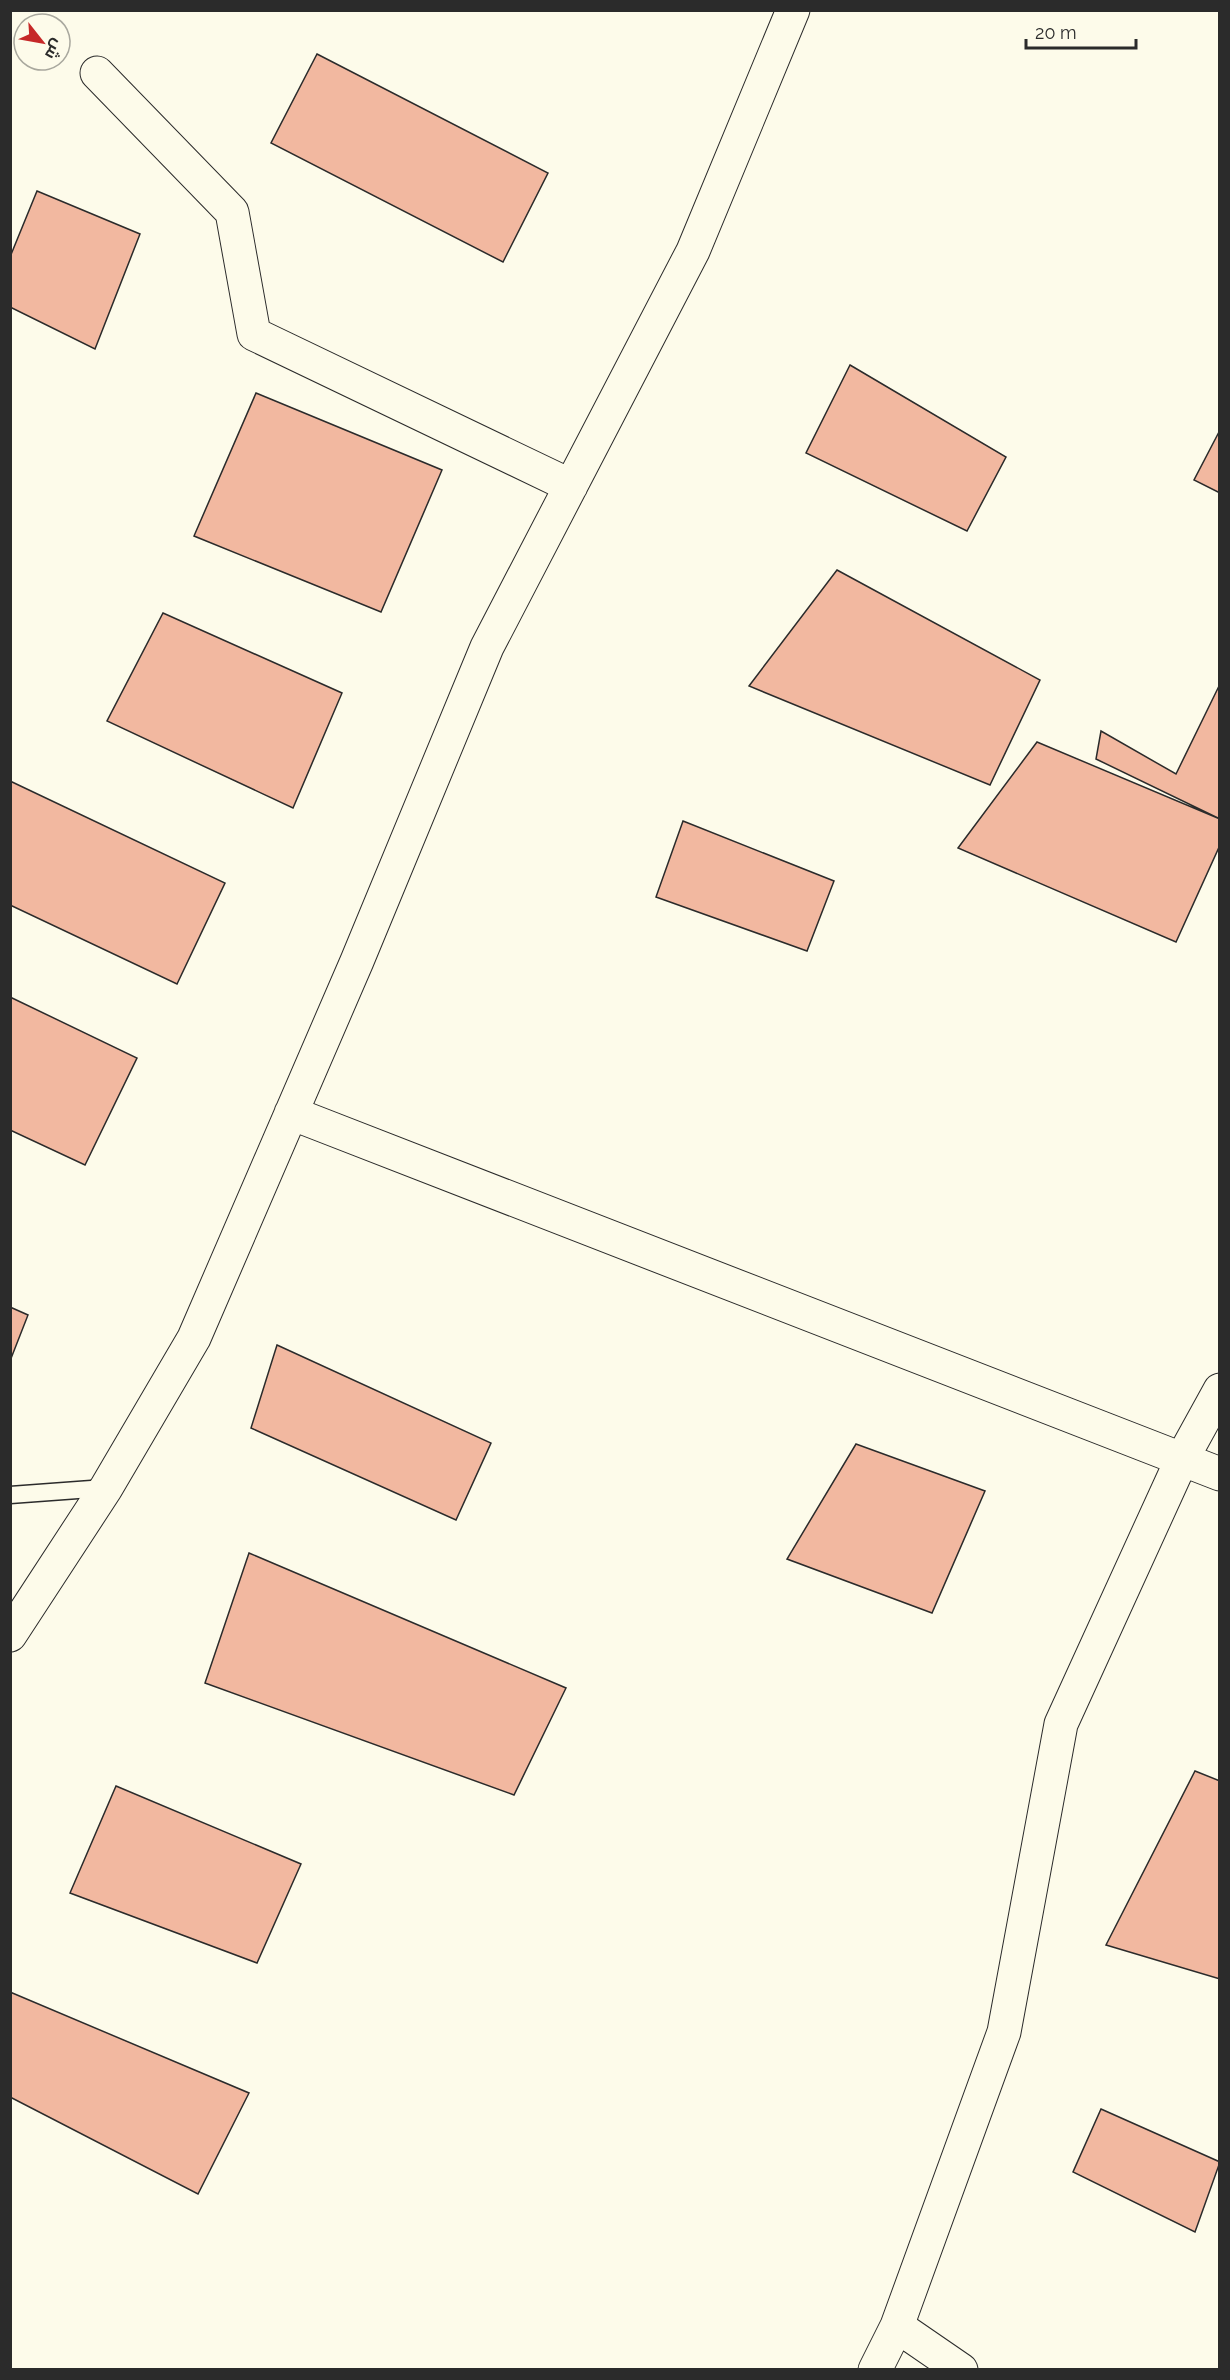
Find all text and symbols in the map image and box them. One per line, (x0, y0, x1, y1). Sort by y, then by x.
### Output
north arrow (12, 12, 72, 72)
scale bar (1026, 12, 1136, 50)
text: 20 m (1035, 22, 1077, 43)
text: ش (41, 36, 68, 63)

